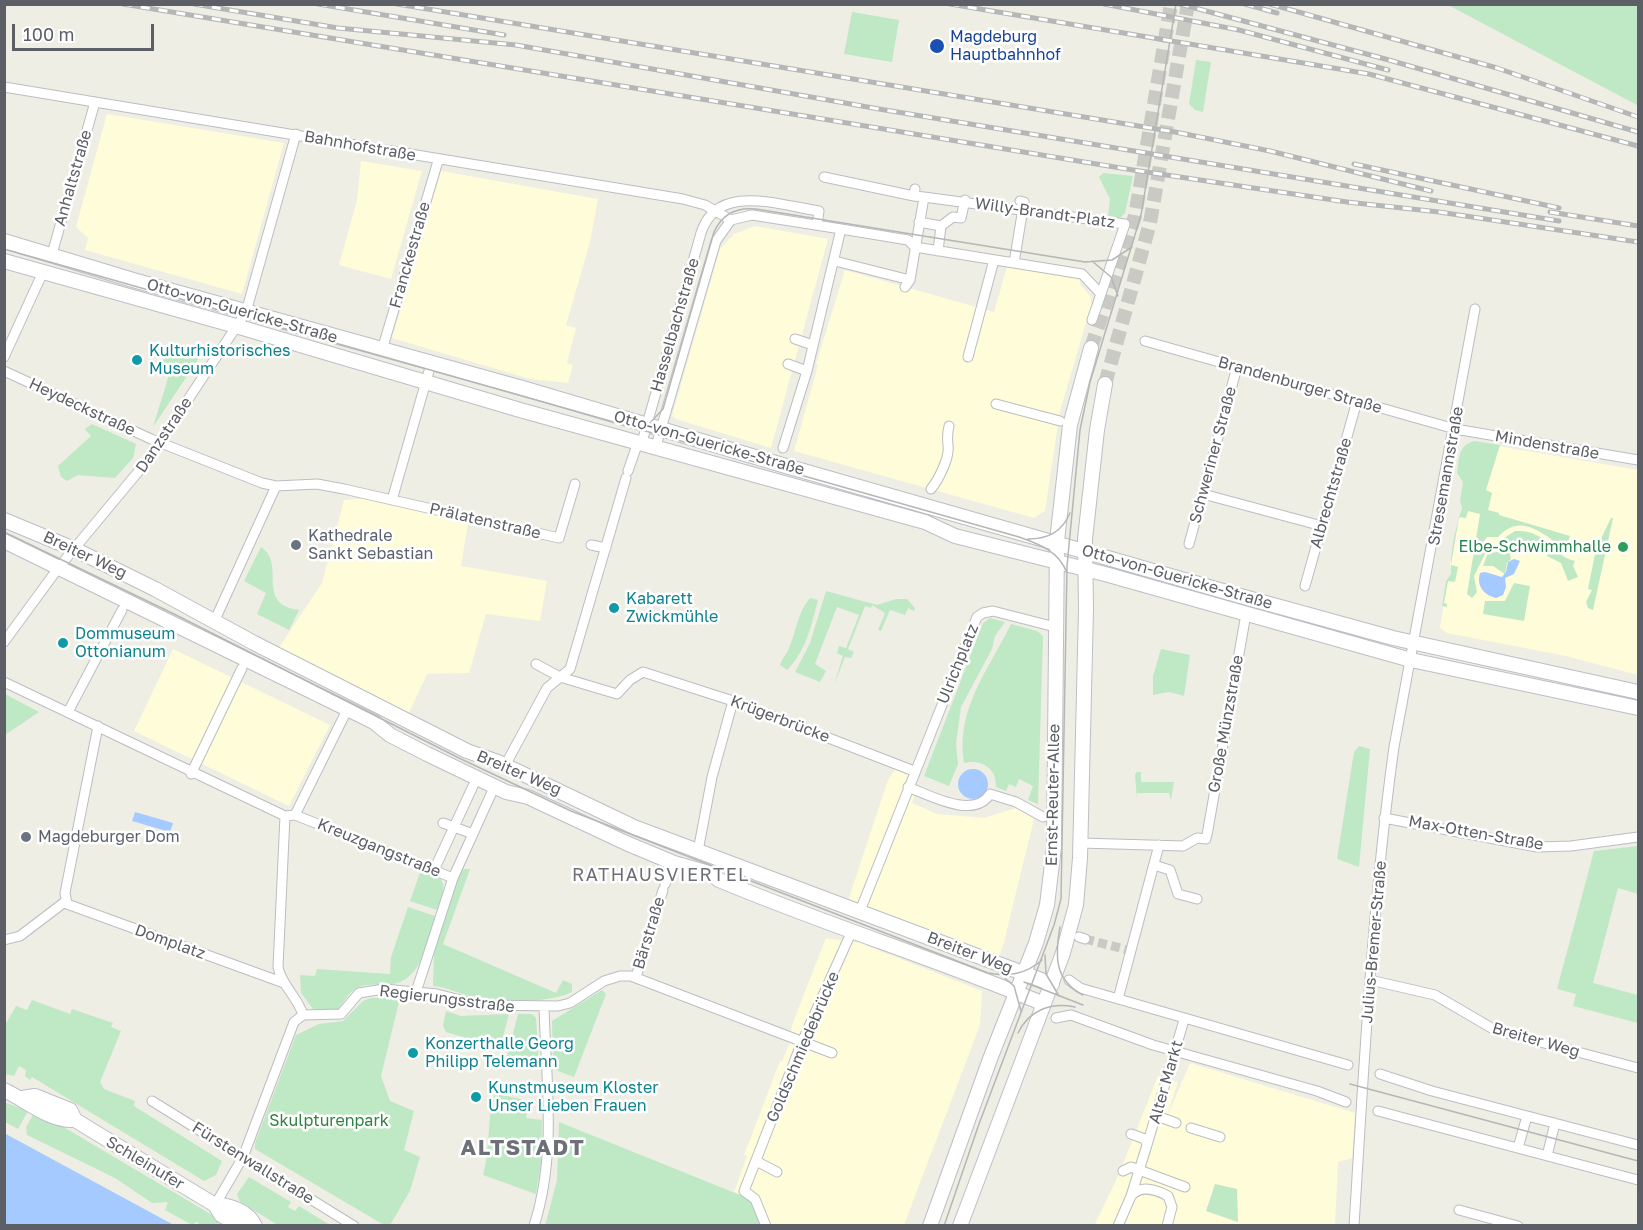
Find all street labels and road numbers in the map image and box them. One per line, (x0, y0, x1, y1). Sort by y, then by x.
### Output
street label: Bahnhofstraße (303, 127, 417, 165)
street label: Anhaltstraße (50, 128, 96, 228)
street label: Willy-Brandt-Platz (974, 194, 1116, 232)
street label: Franckestraße (386, 200, 434, 310)
street label: Hasselbachstraße (647, 256, 703, 394)
street label: Otto-von-Guericke-Straße (144, 275, 340, 347)
street label: Brandenburger Straße (1216, 352, 1384, 418)
street label: Heydeckstraße (26, 374, 138, 440)
street label: Schweriner Straße (1186, 385, 1240, 525)
street label: Danzstraße (132, 394, 196, 476)
street label: Stresemannstraße (1424, 405, 1468, 547)
street label: Otto-von-Guericke-Straße (611, 407, 807, 479)
street label: Mindenstraße (1493, 426, 1601, 464)
street label: Albrechtstraße (1306, 436, 1356, 550)
street label: Prälatenstraße (427, 499, 543, 543)
street label: Breiter Weg (40, 527, 130, 583)
street label: Otto-von-Guericke-Straße (1079, 541, 1275, 613)
street label: Ulrichplatz (933, 621, 983, 707)
street label: Große Münzstraße (1204, 654, 1248, 794)
street label: Krügerbrücke (728, 691, 832, 747)
street label: Ernst-Reuter-Allee (1042, 724, 1064, 866)
street label: Breiter Weg (474, 747, 564, 799)
street label: Max-Otten-Straße (1407, 812, 1545, 854)
street label: Kreuzgangstraße (315, 814, 443, 882)
street label: Julius-Bremer-Straße (1357, 860, 1391, 1024)
street label: Bärstraße (629, 895, 669, 971)
street label: Domplatz (132, 920, 208, 964)
street label: Breiter Weg (924, 928, 1016, 978)
street label: Goldschmiedebrücke (763, 969, 843, 1125)
street label: Regierungsstraße (378, 981, 516, 1017)
street label: Breiter Weg (1490, 1018, 1582, 1062)
street label: Alter Markt (1145, 1038, 1187, 1126)
street label: Fürstenwallstraße (189, 1118, 317, 1208)
street label: Schleinufer (102, 1132, 188, 1194)

